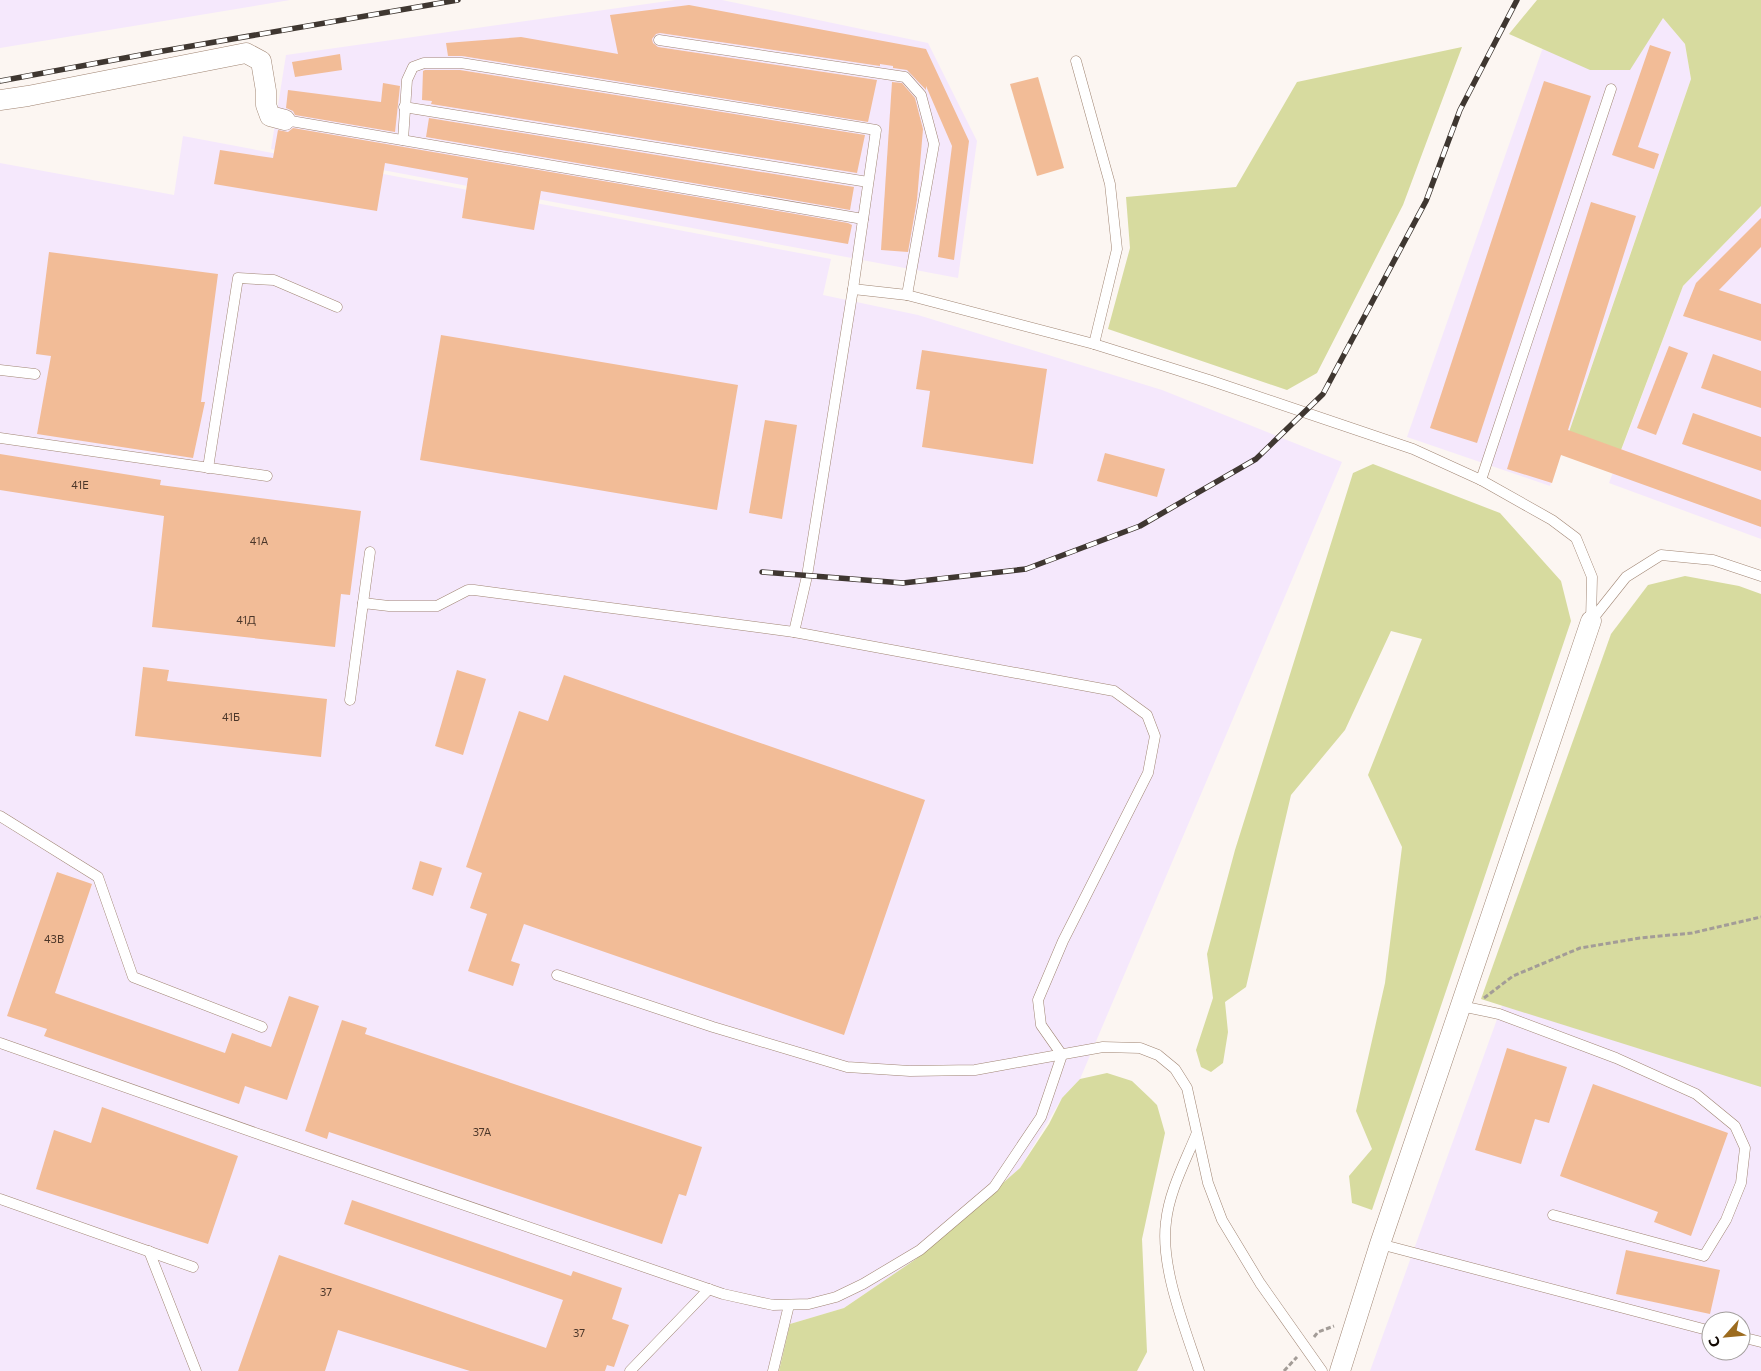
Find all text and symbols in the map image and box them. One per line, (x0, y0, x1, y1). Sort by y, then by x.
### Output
house number: 41Е (71, 478, 89, 491)
house number: 41А (250, 534, 269, 547)
house number: 41Д (236, 613, 256, 626)
house number: 41Б (222, 710, 240, 723)
house number: 43В (44, 932, 64, 945)
house number: 37А (473, 1125, 492, 1138)
house number: 37 (320, 1285, 332, 1298)
north arrow (1701, 1311, 1751, 1361)
house number: 37 (573, 1326, 585, 1339)
text: С (1704, 1334, 1724, 1350)

